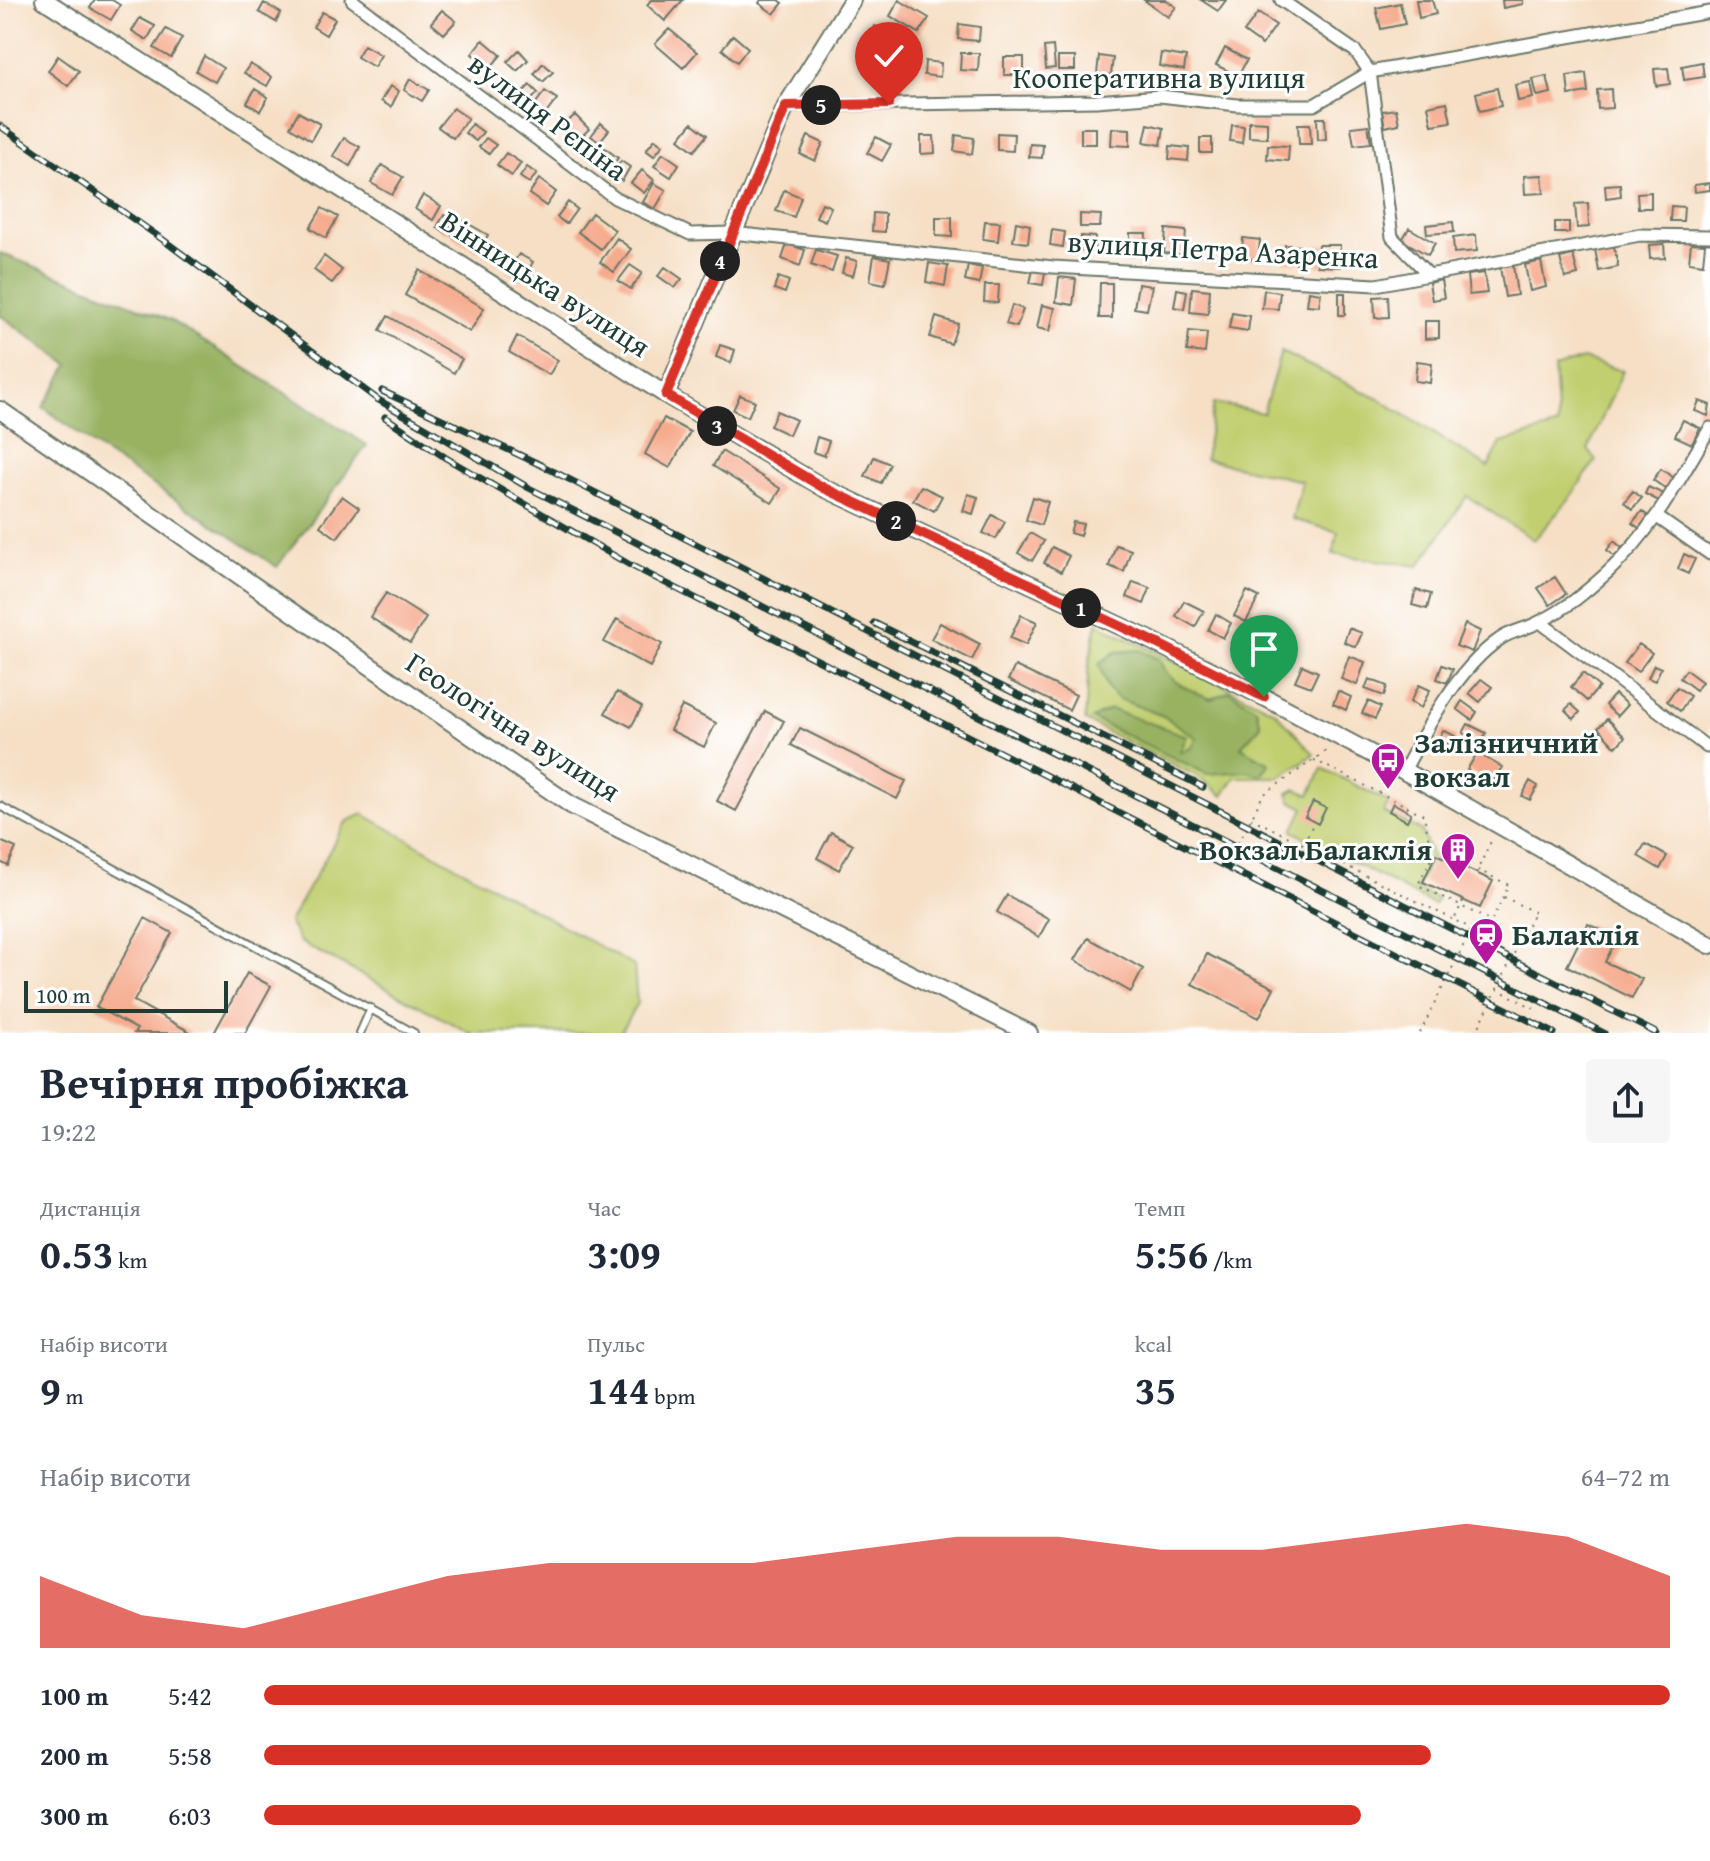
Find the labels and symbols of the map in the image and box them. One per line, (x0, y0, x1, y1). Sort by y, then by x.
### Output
pin (855, 22, 923, 104)
street label: вулиця Рєпіна (460, 42, 638, 191)
street label: Кооперативна вулиця (1013, 55, 1305, 99)
pin: 5 (801, 85, 841, 125)
street label: Вінницька вулиця (432, 199, 659, 368)
street label: вулиця Петра Азаренка (1066, 219, 1380, 279)
pin: 4 (700, 241, 740, 281)
pin: 3 (697, 406, 737, 446)
pin: 2 (876, 501, 916, 541)
pin: 1 (1061, 588, 1101, 628)
pin (1230, 615, 1298, 697)
street label: Геологічна вулиця (398, 640, 629, 812)
place label: Залізничний вокзал (1414, 720, 1598, 798)
bus stop icon: Залізничний вокзал (1369, 741, 1407, 791)
place label: Вокзал Балаклія (1199, 827, 1432, 871)
building icon: Вокзал Балаклія (1439, 831, 1477, 881)
place label: Балаклія (1512, 912, 1639, 956)
station icon: Балаклія (1467, 916, 1505, 966)
scale bar (24, 977, 228, 1013)

